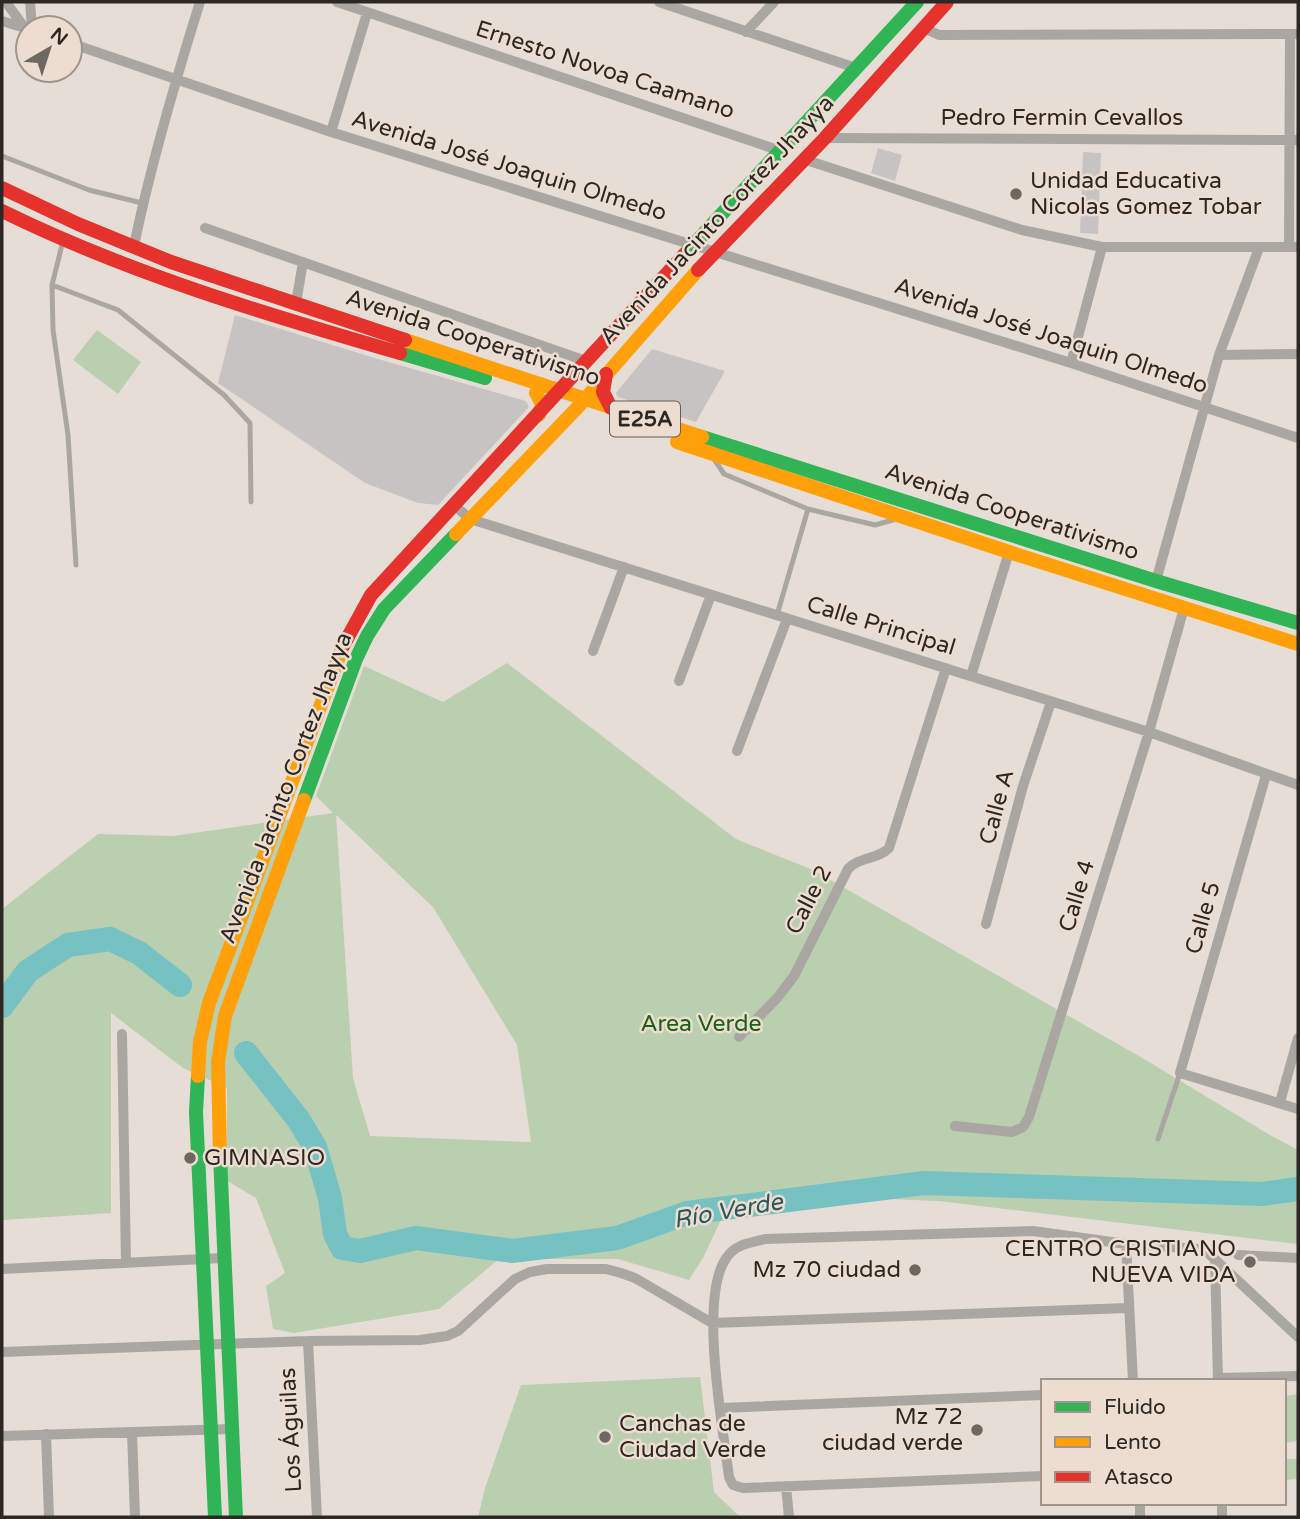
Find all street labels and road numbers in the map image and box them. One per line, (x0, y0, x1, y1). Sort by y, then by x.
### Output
street label: Ernesto Novoa Caamano (472, 15, 738, 125)
street label: Avenida Jacinto Cortez Jhayya (594, 89, 840, 351)
street label: Pedro Fermin Cevallos (941, 104, 1183, 132)
street label: Avenida José Joaquin Olmedo (348, 105, 670, 227)
street label: Avenida José Joaquin Olmedo (891, 272, 1211, 400)
street label: Avenida Cooperativismo (342, 284, 604, 392)
road number: E25A (610, 402, 680, 436)
street label: Avenida Cooperativismo (881, 458, 1143, 566)
street label: Calle Principal (803, 590, 959, 662)
street label: Avenida Jacinto Cortez Jhayya (214, 629, 358, 947)
street label: Calle A (974, 766, 1020, 848)
street label: Calle 4 (1053, 857, 1101, 935)
street label: Calle 2 (780, 861, 838, 939)
street label: Calle 5 (1179, 879, 1227, 957)
street label: Los Águilas (274, 1367, 308, 1493)

